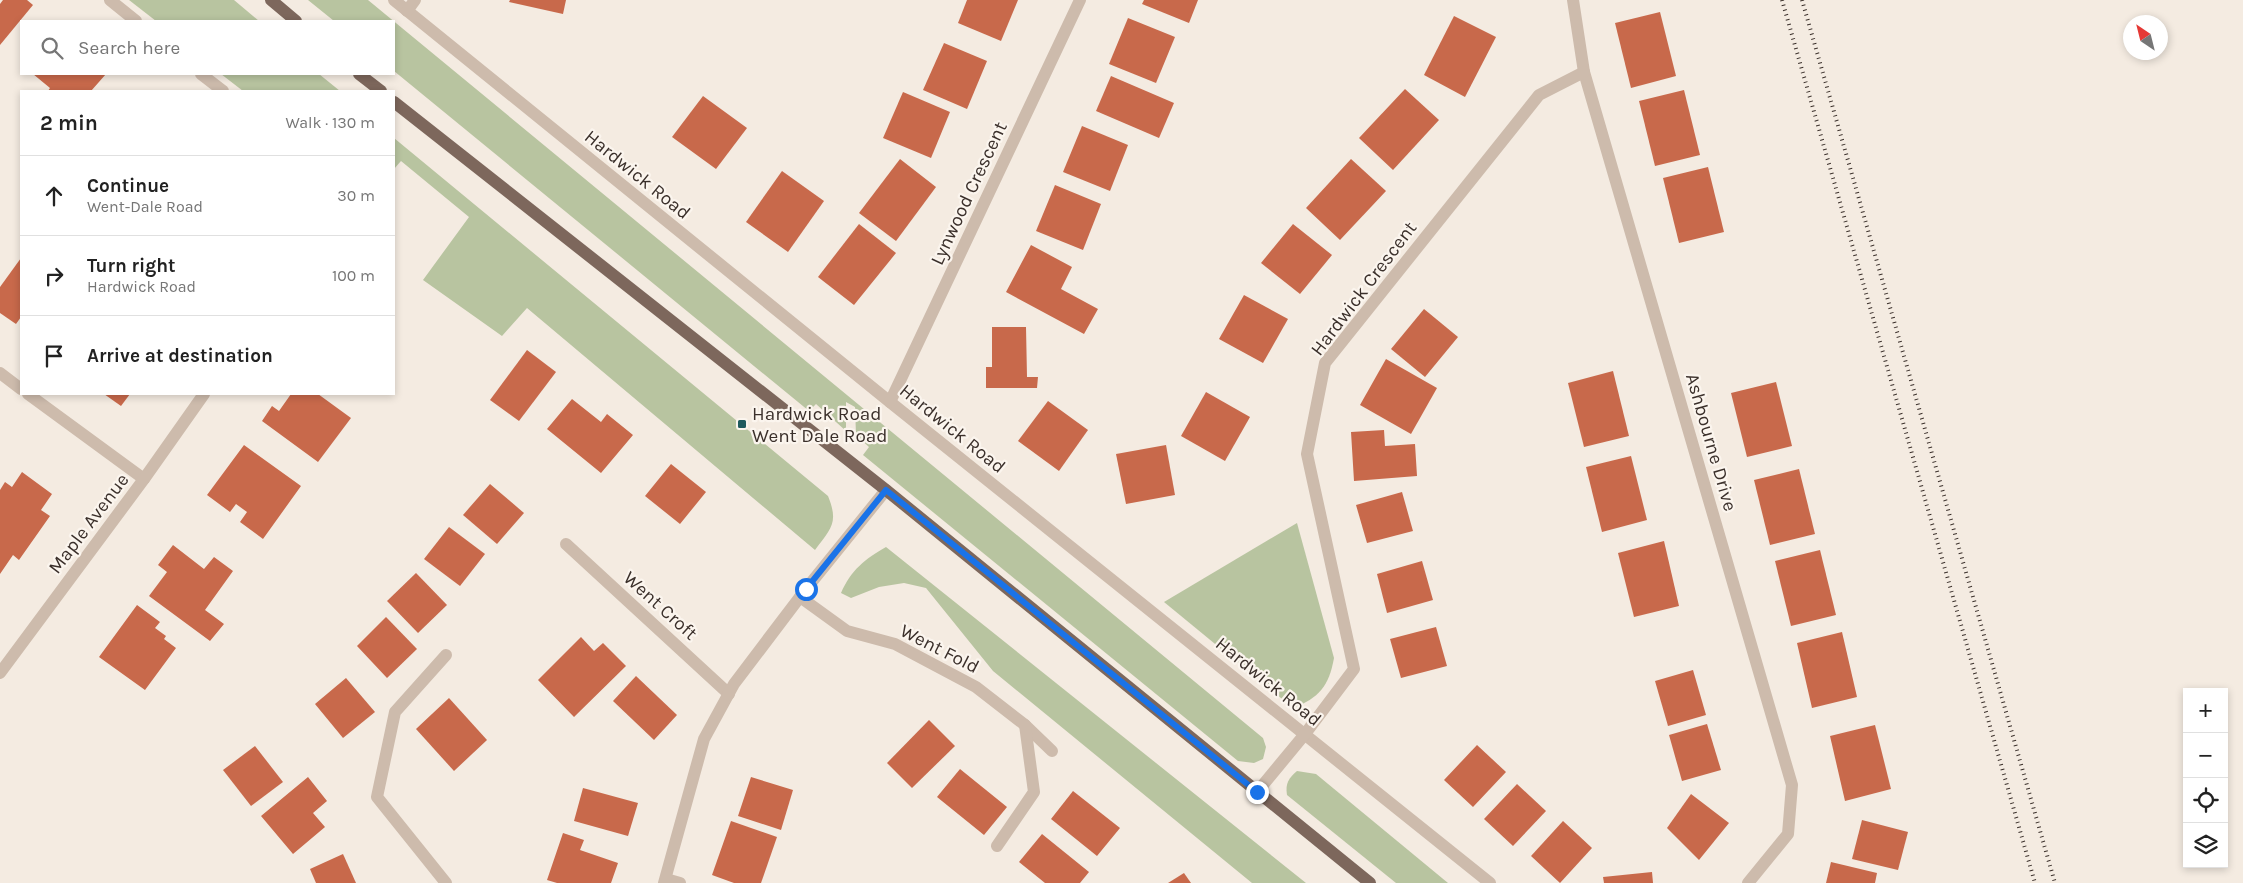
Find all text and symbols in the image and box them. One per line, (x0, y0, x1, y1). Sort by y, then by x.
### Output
north arrow (2123, 15, 2168, 60)
search box (20, 20, 395, 75)
icon: search (38, 34, 66, 62)
text: Search here (78, 37, 180, 59)
text: 2 min (40, 111, 98, 135)
text: Walk · 130 m (285, 113, 375, 132)
street label: Lynwood Crescent (926, 118, 1012, 268)
street label: Hardwick Road (580, 125, 695, 224)
text: Continue (87, 175, 169, 197)
icon: ahead (40, 182, 68, 210)
text: 30 m (337, 186, 375, 205)
text: Went-Dale Road (87, 197, 203, 216)
street label: Hardwick Crescent (1306, 217, 1421, 360)
text: Turn right (87, 255, 176, 277)
icon: right (40, 262, 68, 290)
text: 100 m (332, 266, 375, 285)
text: Hardwick Road (87, 277, 196, 296)
icon: arrive (40, 342, 68, 370)
text: Arrive at destination (87, 345, 273, 367)
street label: Ashbourne Drive (1681, 371, 1741, 514)
street label: Hardwick Road (895, 379, 1010, 478)
place label: Hardwick Road Went Dale Road (752, 403, 888, 447)
marker: Hardwick Road Went Dale Road (736, 418, 748, 430)
street label: Maple Avenue (44, 469, 134, 578)
street label: Went Croft (619, 567, 702, 645)
route start (795, 578, 818, 601)
street label: Went Fold (896, 620, 983, 678)
street label: Hardwick Road (1211, 632, 1326, 731)
map controls (2183, 688, 2228, 868)
button: + (2183, 688, 2228, 733)
button: − (2183, 733, 2228, 778)
button: locate (2183, 778, 2228, 823)
route end (1246, 781, 1269, 804)
button: layers (2183, 823, 2228, 868)

